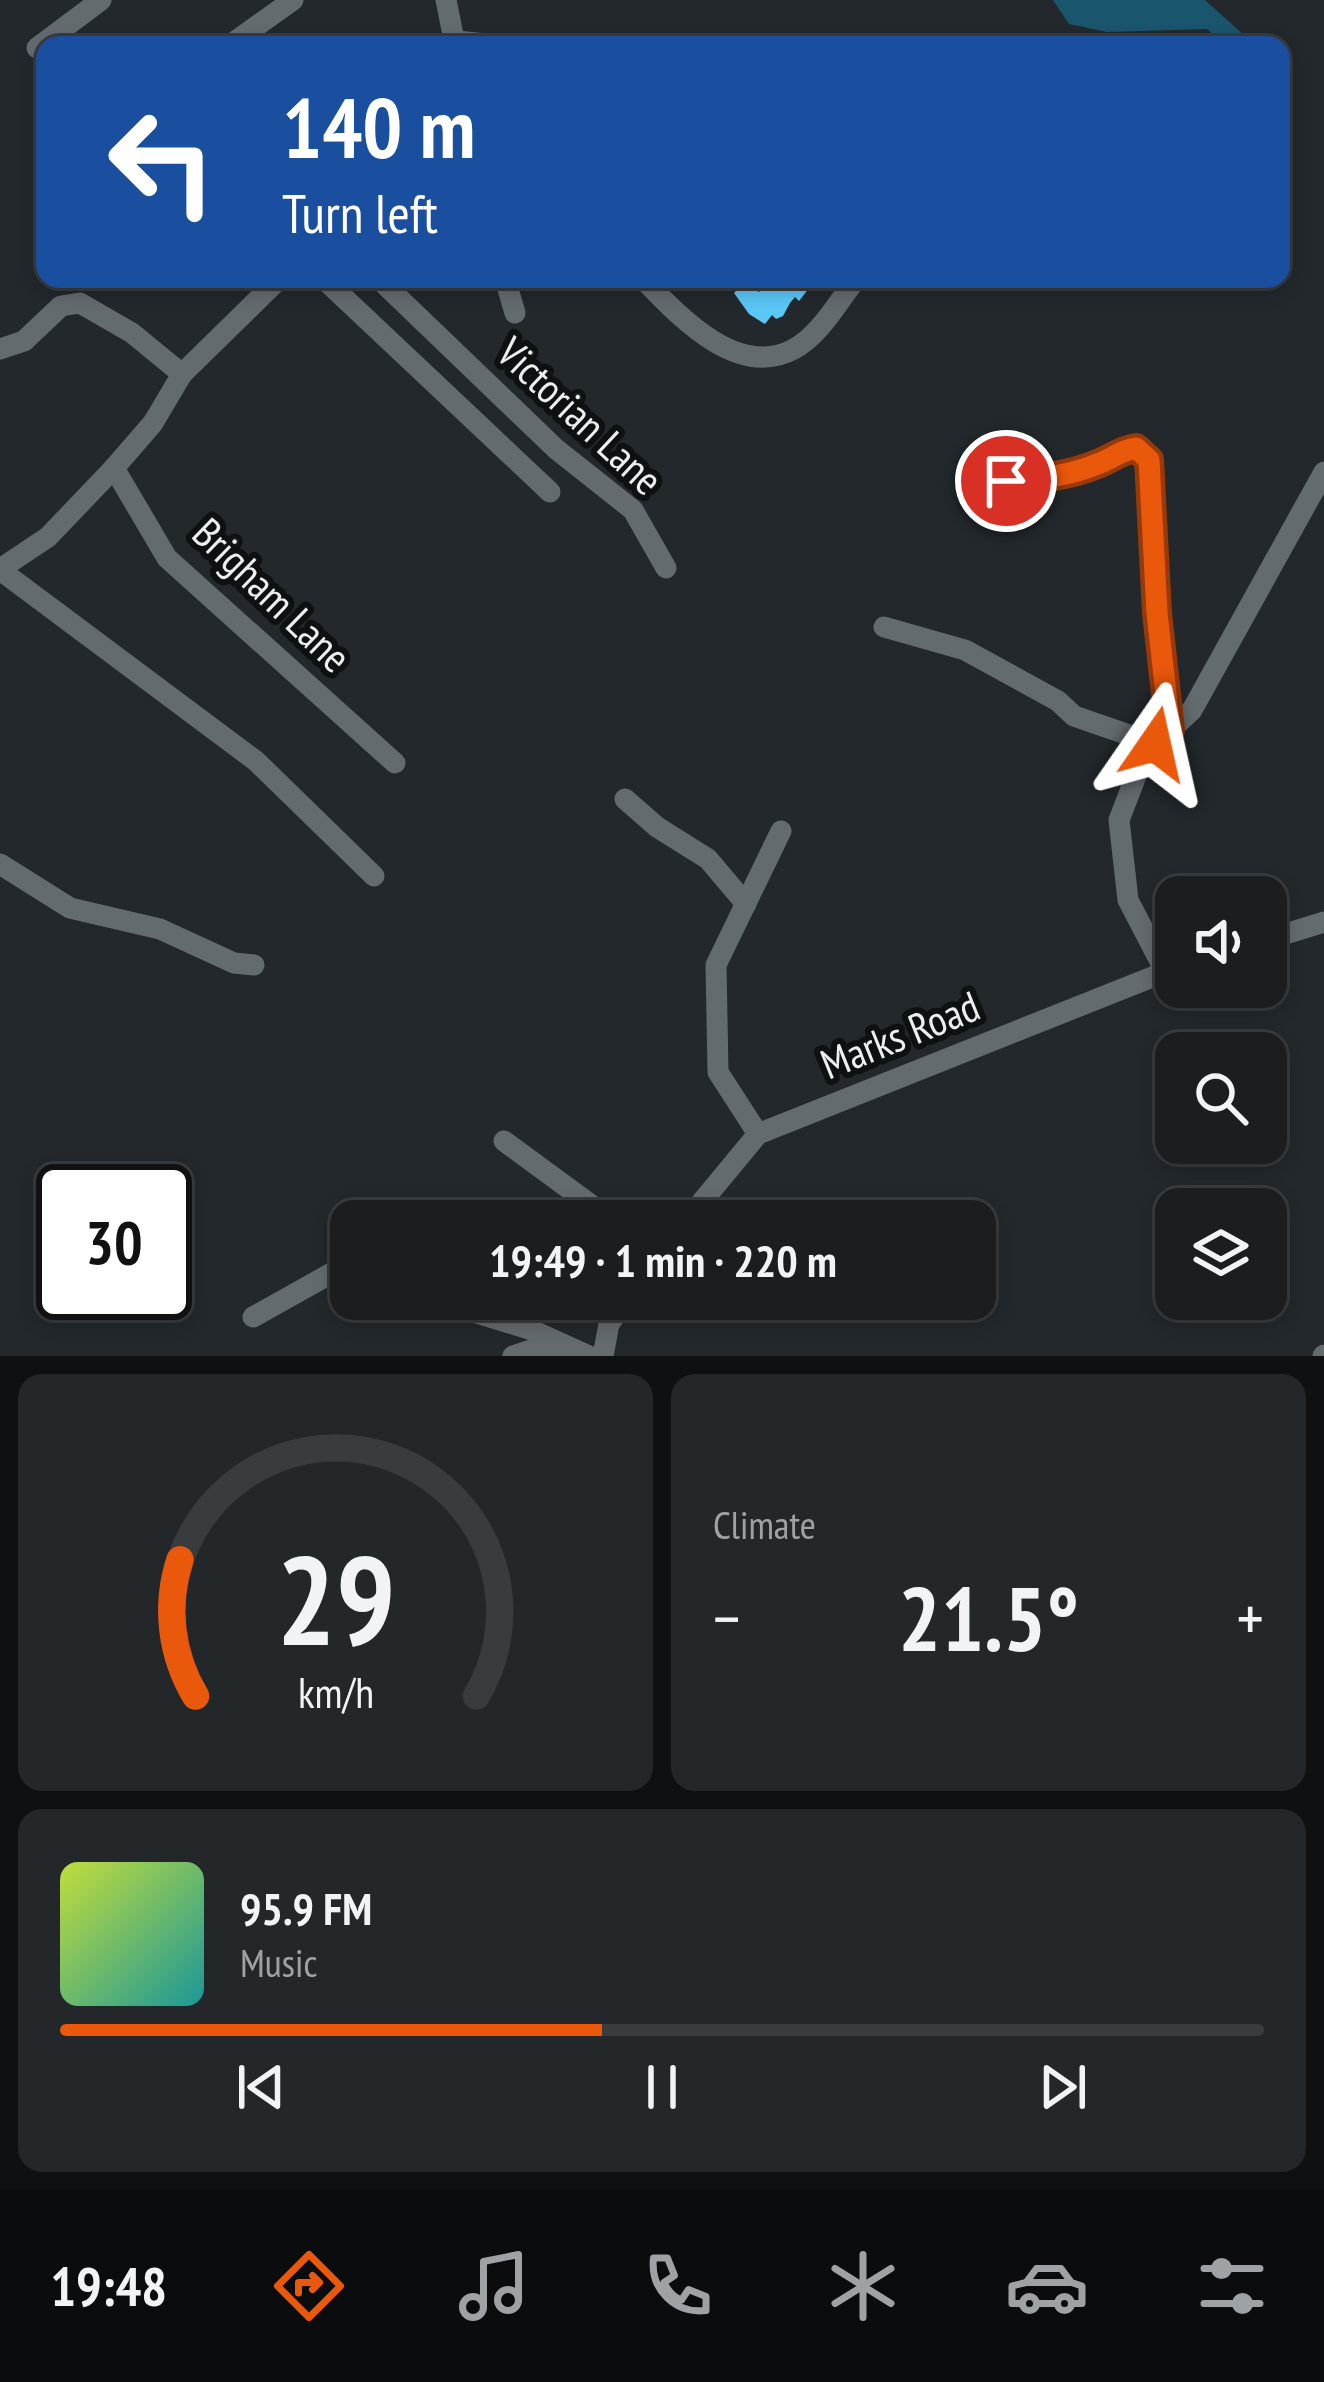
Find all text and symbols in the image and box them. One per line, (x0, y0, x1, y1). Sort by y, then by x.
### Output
text: 140 m (282, 72, 475, 181)
icon: left (84, 84, 240, 240)
text: Turn left (282, 178, 438, 248)
street label: Victorian Lane (485, 324, 675, 506)
pin (955, 430, 1057, 532)
icon: arrive (973, 448, 1039, 514)
street label: Brigham Lane (181, 506, 363, 684)
position arrow (1092, 681, 1218, 807)
map controls (1155, 876, 1287, 1320)
button: sound (1155, 876, 1287, 1008)
street label: Marks Road (812, 978, 987, 1091)
button: search (1155, 1032, 1287, 1164)
speed limit sign: 30 (36, 1164, 192, 1320)
button: layers (1155, 1188, 1287, 1320)
text: 19:49 · 1 min · 220 m (489, 1231, 837, 1289)
text: Climate (713, 1499, 816, 1550)
text: 29 (276, 1518, 395, 1679)
text: 21.5° (898, 1559, 1079, 1676)
text: − (713, 1575, 740, 1660)
text: + (1237, 1575, 1264, 1660)
text: km/h (297, 1663, 374, 1719)
text: 95.9 FM (240, 1879, 372, 1937)
text: Music (240, 1937, 317, 1988)
icon: previous (228, 2054, 294, 2120)
icon: pause (629, 2054, 695, 2120)
icon: next (1030, 2054, 1096, 2120)
icon: directions (267, 2244, 351, 2328)
icon: music (452, 2244, 536, 2328)
icon: phone (636, 2244, 720, 2328)
icon: climate (821, 2244, 905, 2328)
icon: car (1005, 2244, 1089, 2328)
icon: filters (1190, 2244, 1274, 2328)
text: 19:48 (50, 2251, 167, 2321)

